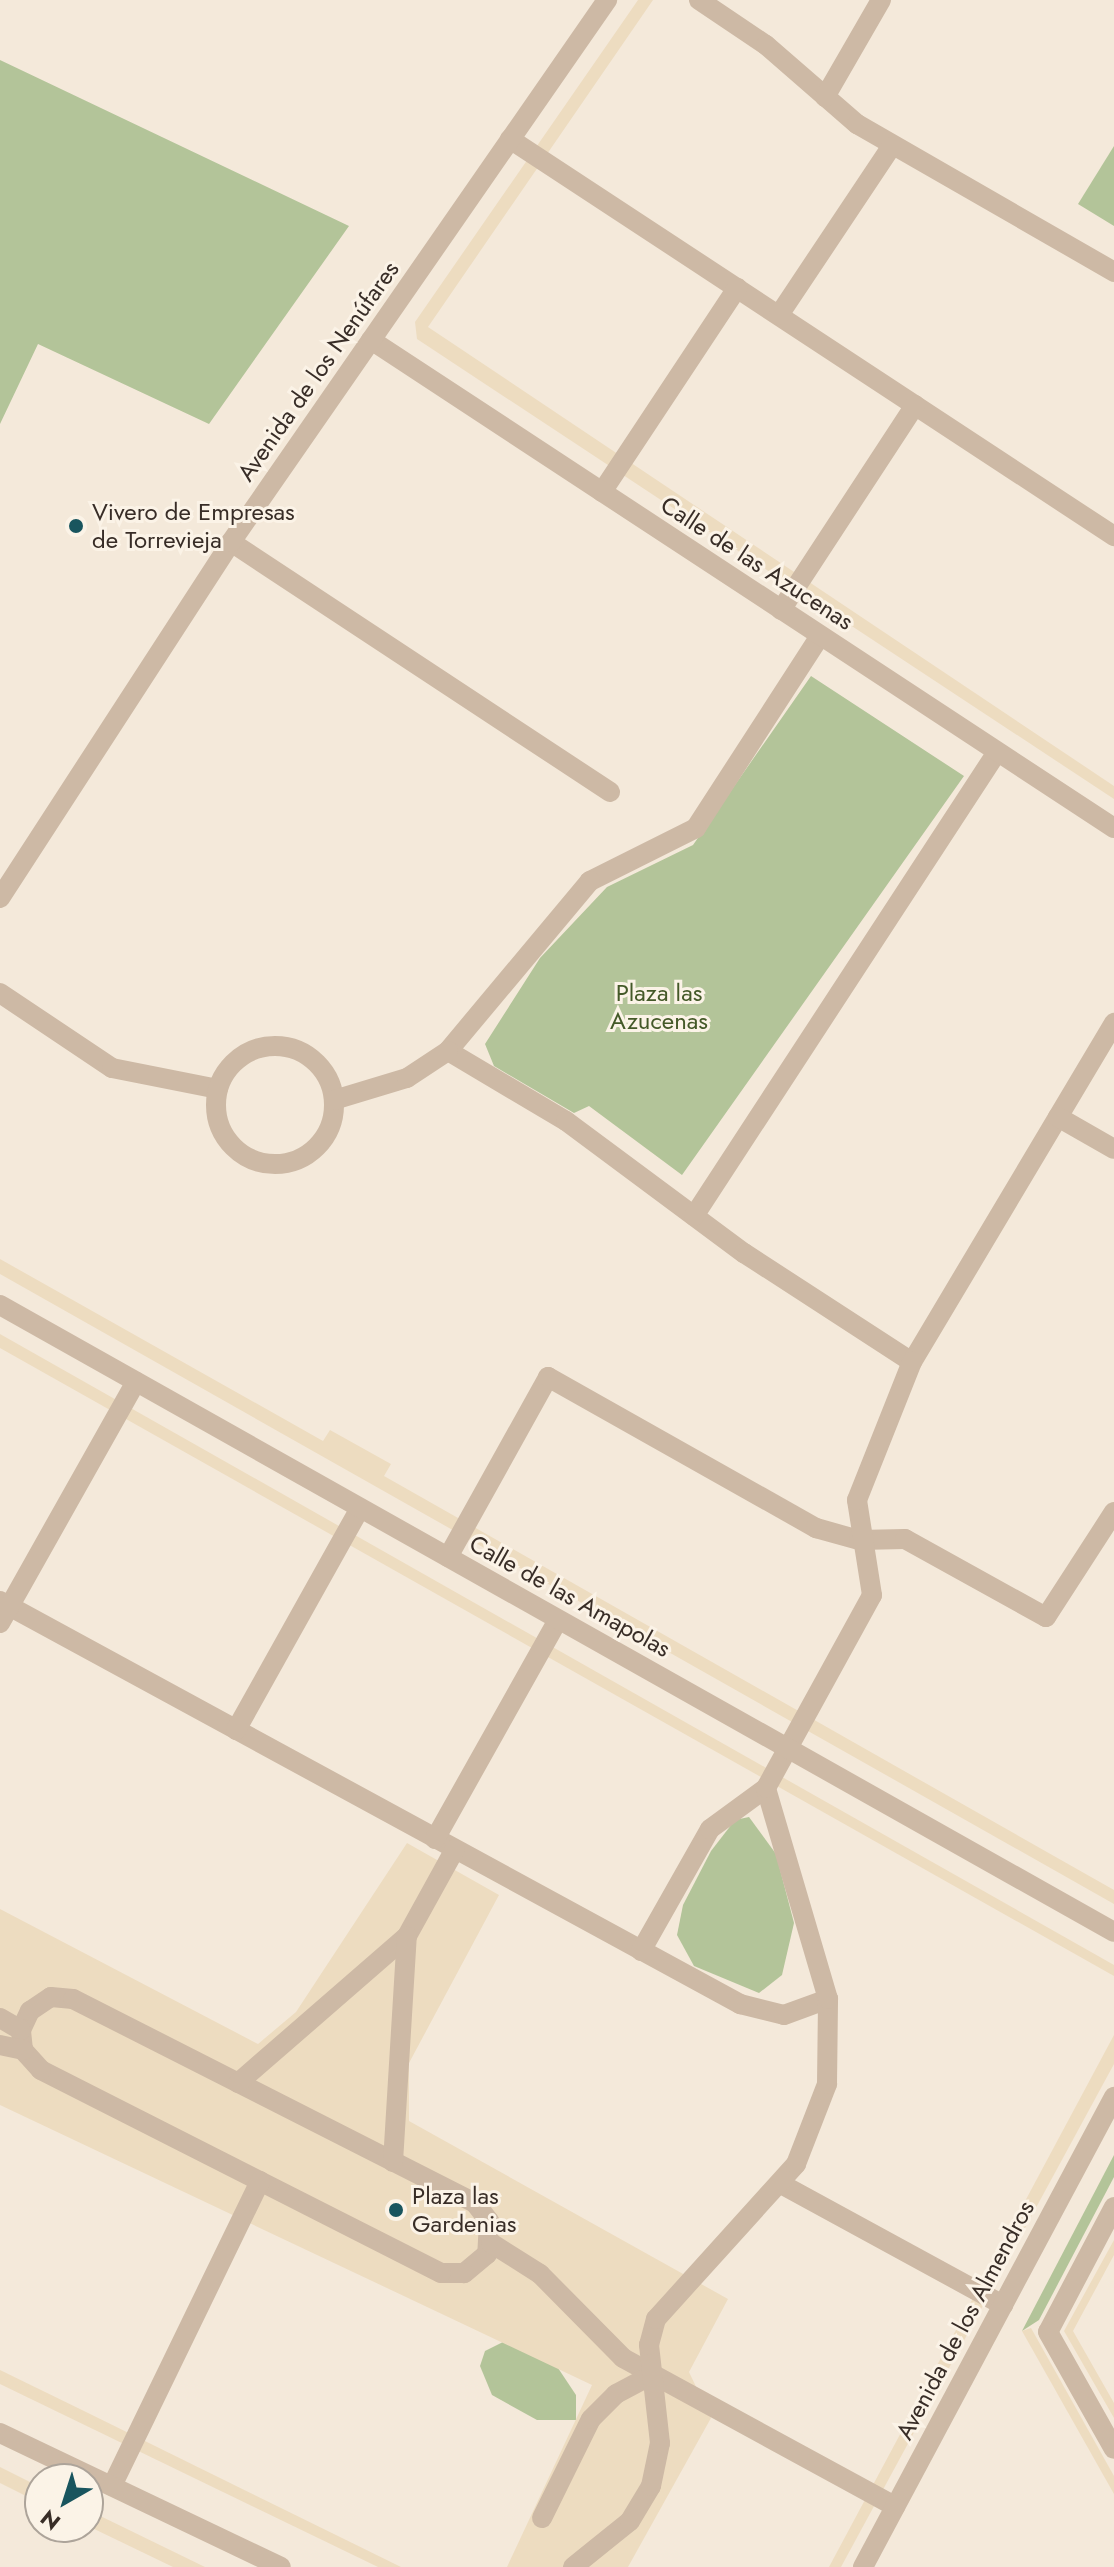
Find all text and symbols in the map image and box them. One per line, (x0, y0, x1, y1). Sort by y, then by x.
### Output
street label: Avenida de los Nenúfares (231, 256, 405, 486)
street label: Calle de las Azucenas (655, 490, 859, 636)
place label: Vivero de Empresas de Torrevieja (92, 498, 295, 554)
marker: Vivero de Empresas de Torrevieja (67, 517, 85, 535)
park label: Plaza las Azucenas (610, 979, 708, 1035)
street label: Calle de las Amapolas (464, 1529, 676, 1663)
place label: Plaza las Gardenias (412, 2182, 516, 2238)
street label: Avenida de los Almendros (890, 2196, 1040, 2444)
marker: Plaza las Gardenias (387, 2201, 405, 2219)
north arrow (24, 2463, 104, 2543)
text: N (33, 2502, 67, 2538)

